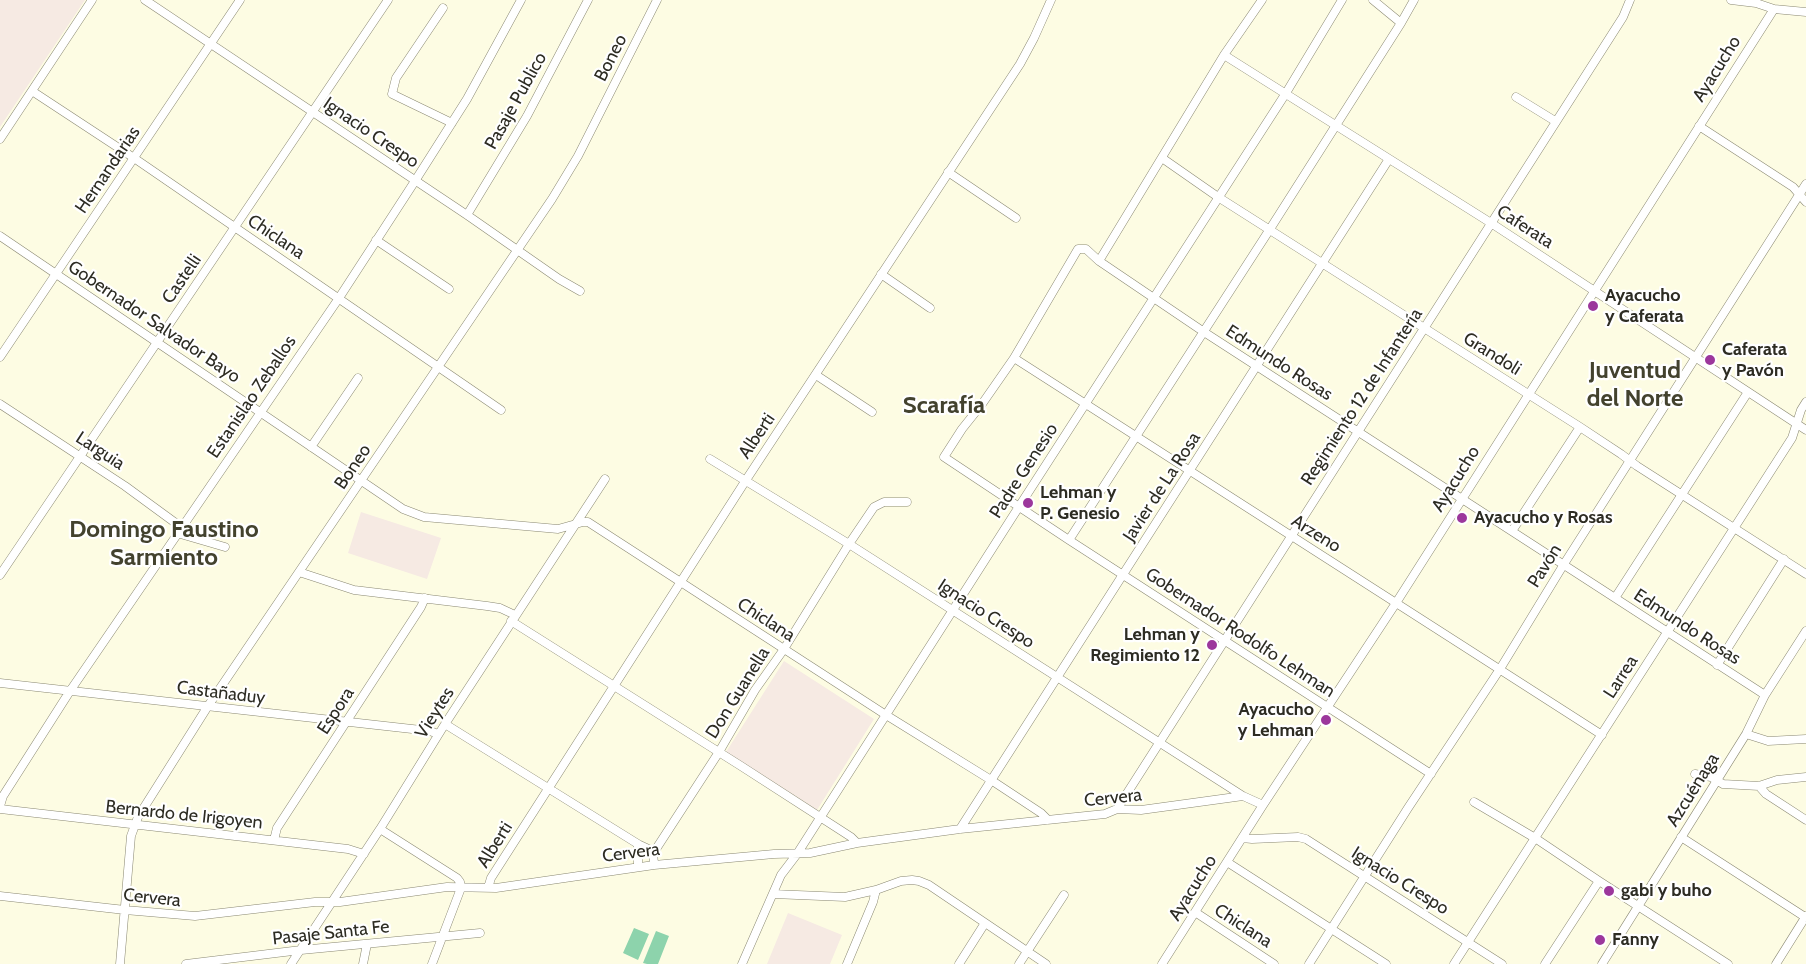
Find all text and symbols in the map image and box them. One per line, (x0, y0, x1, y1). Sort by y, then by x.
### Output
street label: Boneo (590, 31, 632, 85)
street label: Ayacucho (1688, 32, 1746, 106)
street label: Pasaje Publico (481, 49, 551, 153)
street label: Ignacio Crespo (319, 93, 423, 173)
street label: Hernandarias (71, 122, 145, 218)
street label: Caferata (1493, 201, 1557, 253)
street label: Chiclana (243, 210, 309, 264)
street label: Castelli (158, 250, 206, 308)
street label: Gobernador Salvador Bayo (64, 256, 244, 388)
place label: Ayacucho y Caferata (1605, 285, 1684, 328)
marker: Ayacucho y Caferata (1586, 299, 1600, 313)
street label: Regimiento 12 de Infantería (1297, 305, 1427, 489)
street label: Edmundo Rosas (1222, 320, 1336, 406)
street label: Grandoli (1459, 328, 1525, 380)
street label: Estanislao Zeballos (203, 332, 301, 462)
place label: Caferata y Pavón (1722, 339, 1787, 382)
marker: Caferata y Pavón (1703, 353, 1717, 367)
district label: Juventud del Norte (1587, 357, 1683, 413)
district label: Scarafía (903, 392, 985, 420)
street label: Alberti (734, 409, 780, 463)
street label: Padre Genesio (985, 419, 1063, 523)
street label: Larguia (71, 427, 129, 475)
street label: Javier de La Rosa (1119, 428, 1205, 546)
street label: Boneo (330, 440, 376, 494)
street label: Ayacucho (1427, 442, 1485, 516)
place label: Lehman y P. Genesio (1040, 482, 1120, 524)
marker: Lehman y P. Genesio (1021, 496, 1035, 510)
place label: Ayacucho y Rosas (1474, 507, 1613, 529)
street label: Arzeno (1287, 510, 1345, 558)
marker: Ayacucho y Rosas (1455, 511, 1469, 525)
district label: Domingo Faustino Sarmiento (69, 516, 259, 572)
street label: Pavón (1523, 540, 1567, 592)
street label: Gobernador Rodolfo Lehman (1141, 564, 1339, 702)
street label: Ignacio Crespo (934, 575, 1038, 653)
street label: Edmundo Rosas (1630, 584, 1744, 670)
street label: Chiclana (733, 593, 799, 647)
place label: Lehman y Regimiento 12 (1090, 624, 1200, 666)
marker: Lehman y Regimiento 12 (1205, 638, 1219, 652)
street label: Don Guanella (701, 643, 775, 743)
street label: Larrea (1599, 652, 1643, 702)
street label: Castañaduy (175, 677, 267, 709)
street label: Vieytes (411, 683, 459, 743)
street label: Espora (313, 684, 359, 738)
place label: Ayacucho y Lehman (1238, 699, 1314, 742)
marker: Ayacucho y Lehman (1319, 713, 1333, 727)
street label: Azcuénaga (1662, 749, 1724, 831)
street label: Cervera (1083, 784, 1143, 812)
street label: Bernardo de Irigoyen (104, 796, 264, 834)
street label: Alberti (473, 818, 517, 872)
street label: Cervera (601, 839, 661, 867)
street label: Ignacio Crespo (1347, 842, 1453, 920)
street label: Ayacucho (1164, 851, 1222, 925)
place label: gabi y buho (1621, 880, 1712, 902)
street label: Cervera (122, 884, 182, 912)
marker: gabi y buho (1602, 884, 1616, 898)
street label: Chiclana (1210, 899, 1276, 953)
street label: Pasaje Santa Fe (271, 916, 391, 950)
place label: Fanny (1612, 929, 1659, 951)
marker: Fanny (1593, 933, 1607, 947)

